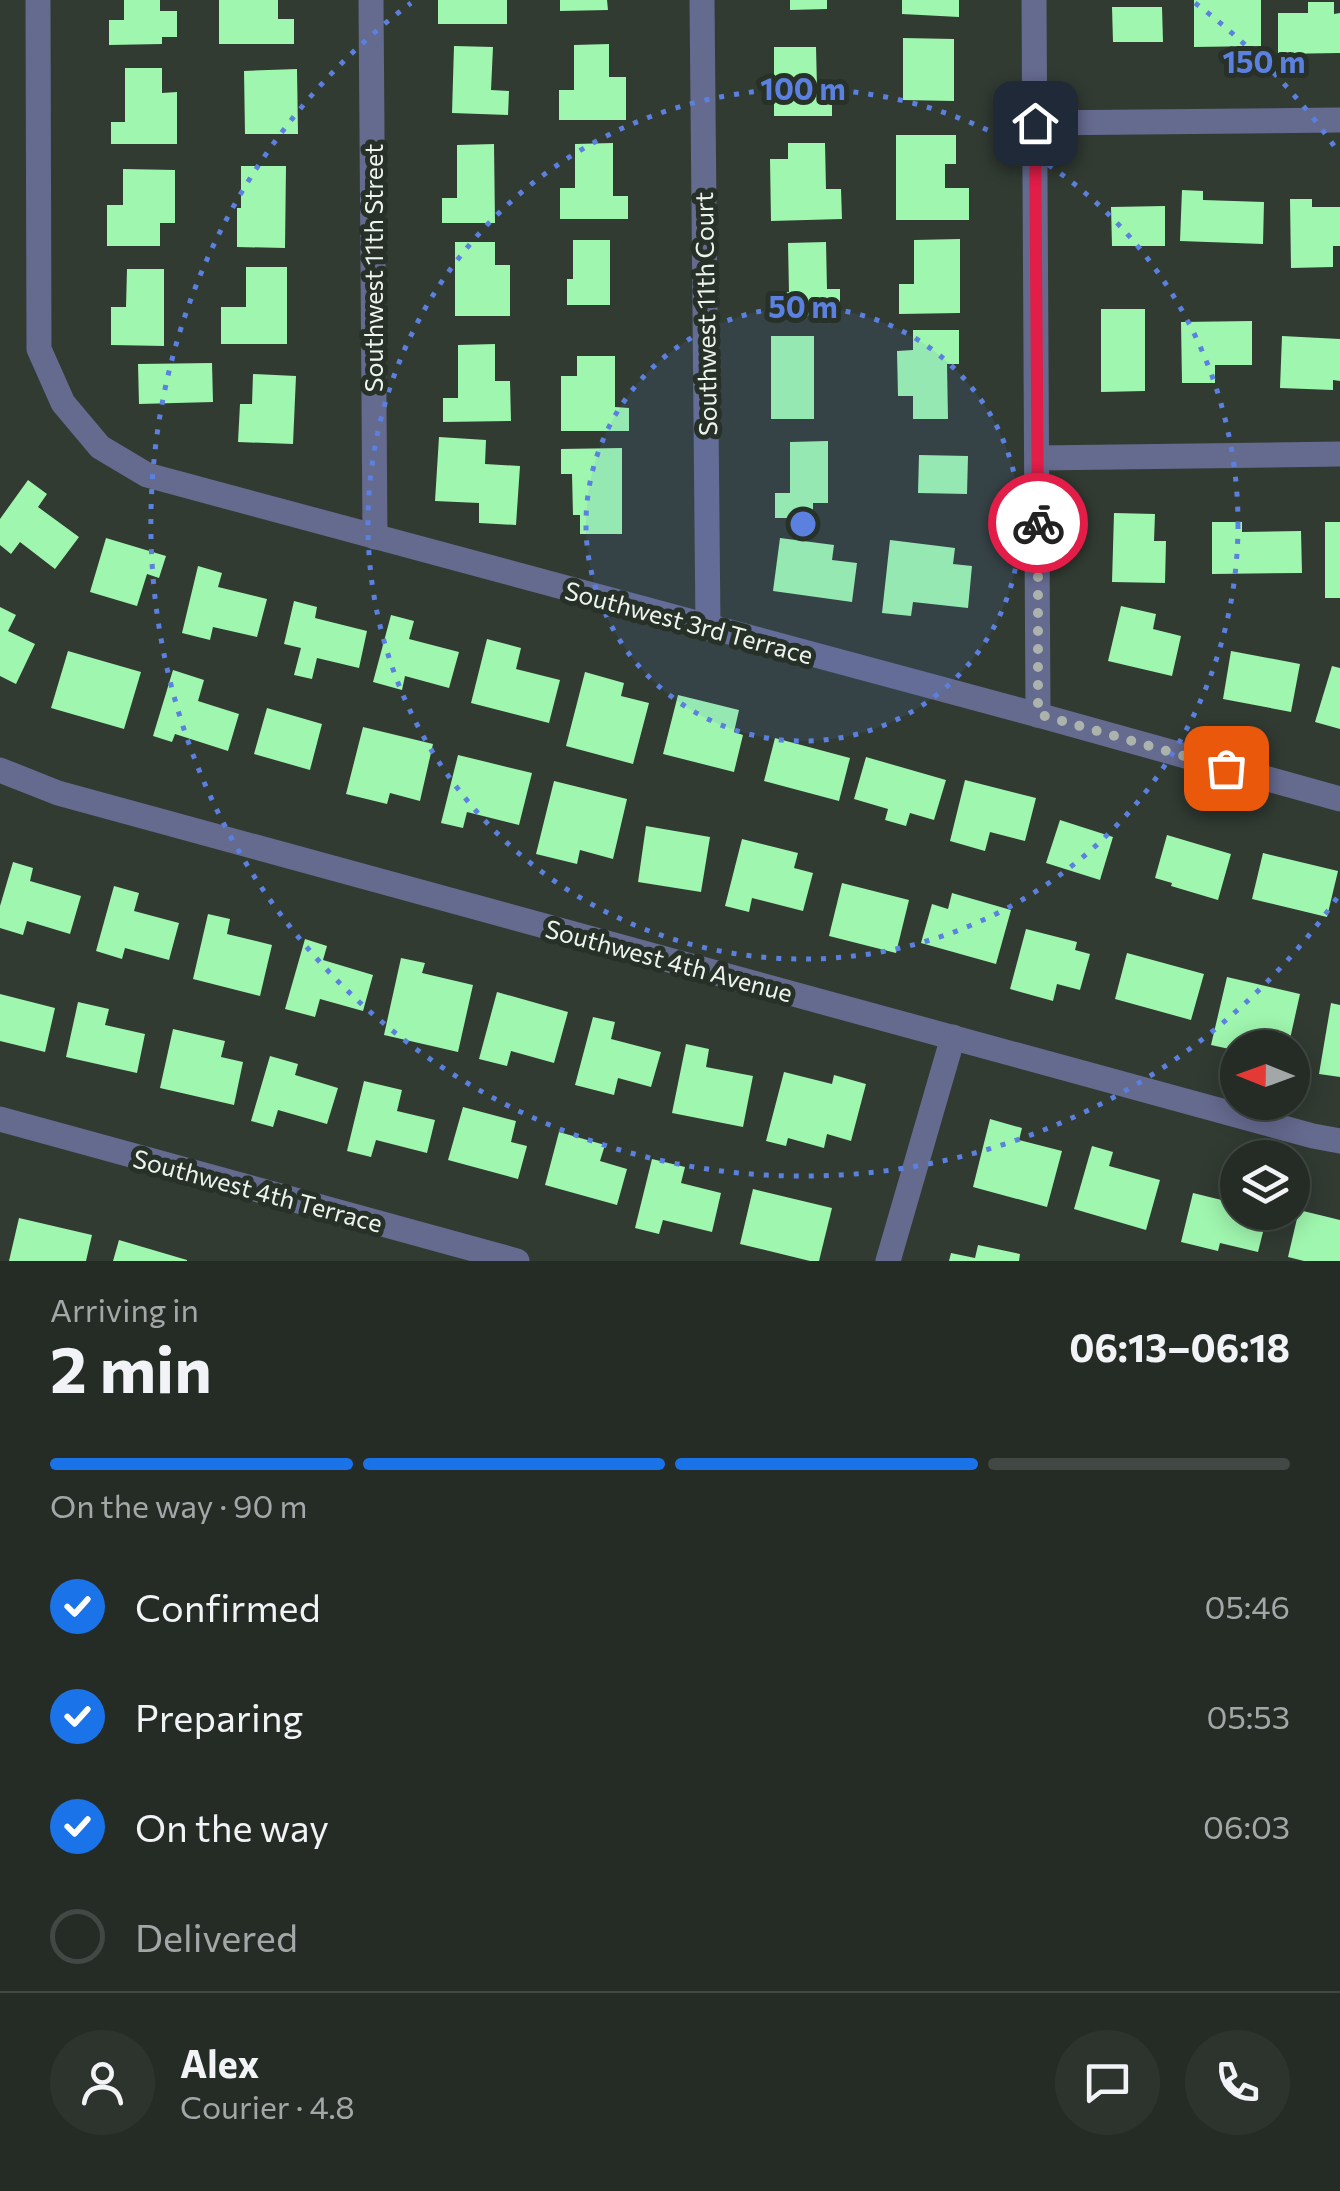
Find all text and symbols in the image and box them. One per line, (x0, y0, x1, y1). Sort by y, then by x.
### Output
text: 150 m (1223, 42, 1305, 79)
text: 100 m (760, 69, 846, 106)
pin (993, 81, 1078, 166)
icon: home (1008, 96, 1063, 151)
street label: Southwest 11th Street (358, 144, 388, 392)
street label: Southwest 11th Court (688, 192, 722, 436)
text: 50 m (768, 287, 838, 324)
courier (988, 473, 1088, 573)
icon: bike (1011, 496, 1066, 551)
centre of rings (785, 506, 821, 542)
street label: Southwest 3rd Terrace (562, 574, 816, 670)
pin (1184, 726, 1269, 811)
icon: bag (1199, 741, 1254, 796)
street label: Southwest 4th Avenue (542, 913, 796, 1007)
north arrow (1220, 1030, 1310, 1120)
map controls (1220, 1030, 1310, 1230)
button: layers (1220, 1140, 1310, 1230)
street label: Southwest 4th Terrace (130, 1142, 386, 1238)
text: Arriving in (50, 1289, 199, 1329)
text: 06:13–06:18 (1069, 1323, 1290, 1370)
text: 2 min (50, 1327, 212, 1406)
text: On the way · 90 m (50, 1485, 307, 1525)
icon: check (50, 1579, 105, 1634)
text: Confirmed (135, 1583, 321, 1630)
text: 05:46 (1205, 1586, 1290, 1626)
icon: check (50, 1689, 105, 1744)
text: Preparing (135, 1693, 303, 1740)
text: 05:53 (1207, 1696, 1290, 1736)
icon: check (50, 1799, 105, 1854)
text: On the way (135, 1803, 329, 1850)
text: 06:03 (1203, 1806, 1290, 1846)
text: Delivered (135, 1913, 298, 1960)
button: person (50, 2030, 155, 2135)
button: chat (1055, 2030, 1160, 2135)
button: phone (1185, 2030, 1290, 2135)
text: Alex (180, 2039, 259, 2086)
text: Courier · 4.8 (180, 2086, 355, 2126)

